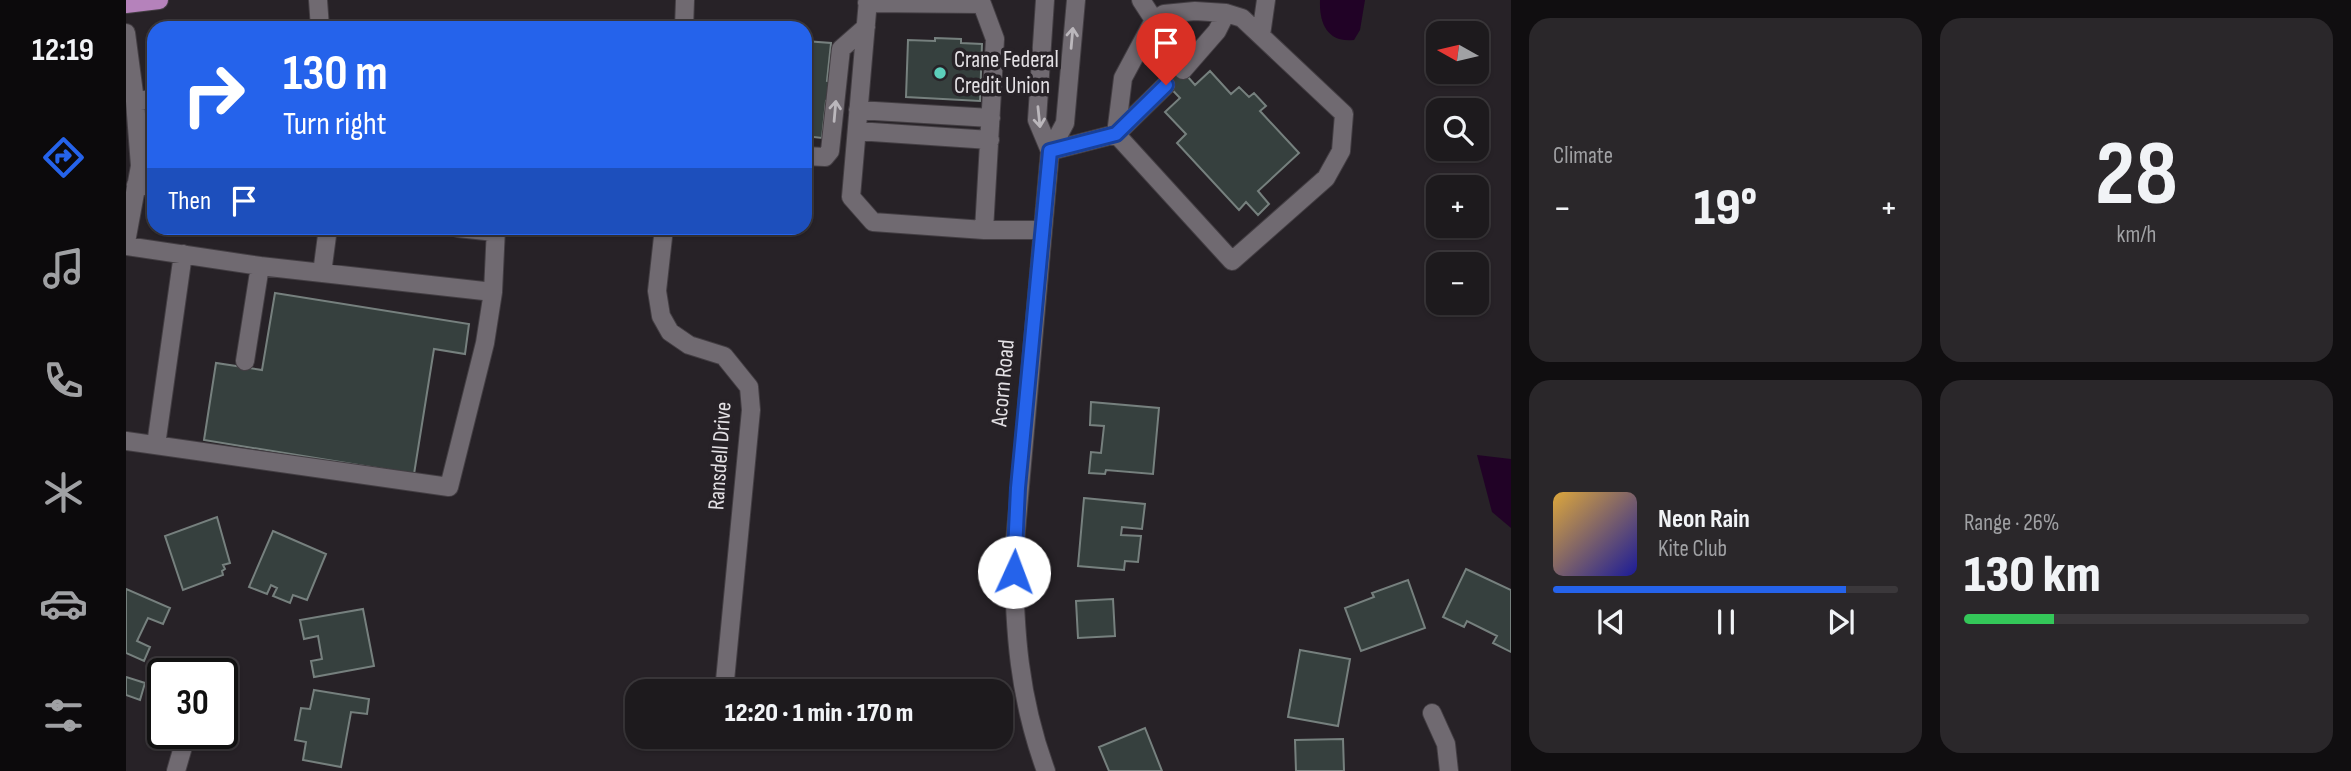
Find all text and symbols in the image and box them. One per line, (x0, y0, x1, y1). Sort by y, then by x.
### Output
pin (1136, 13, 1196, 85)
north arrow (1426, 21, 1489, 84)
map controls (1426, 21, 1489, 315)
icon: arrive (1147, 24, 1185, 62)
one-way arrow (1066, 28, 1079, 50)
text: 12:19 (32, 31, 94, 70)
text: 130 m (283, 45, 388, 104)
place label: Crane Federal Credit Union (954, 46, 1059, 100)
icon: right (168, 49, 259, 140)
marker: Crane Federal Credit Union (932, 65, 948, 81)
button: search (1426, 98, 1489, 161)
one-way arrow (829, 100, 842, 123)
text: Turn right (283, 105, 387, 144)
one-way arrow (1033, 105, 1046, 127)
text: 28 (2095, 121, 2178, 230)
icon: directions (39, 133, 88, 182)
text: Climate (1553, 142, 1613, 170)
button: + (1426, 175, 1489, 238)
text: 19° (1694, 177, 1757, 240)
icon: arrive (225, 182, 263, 220)
text: Then (168, 186, 211, 217)
text: − (1553, 186, 1572, 231)
text: + (1879, 186, 1898, 231)
text: km/h (2117, 221, 2156, 249)
icon: music (39, 244, 88, 293)
button: − (1426, 252, 1489, 315)
street label: Acorn Road (985, 338, 1021, 429)
icon: phone (39, 356, 88, 405)
street label: Ransdell Drive (702, 401, 738, 511)
icon: climate (39, 468, 88, 517)
text: Neon Rain (1658, 504, 1750, 535)
text: Range · 26% (1964, 509, 2059, 537)
position arrow (977, 535, 1051, 609)
text: Kite Club (1658, 535, 1727, 563)
text: 130 km (1964, 544, 2101, 607)
icon: car (39, 579, 88, 628)
icon: previous (1592, 603, 1630, 641)
icon: pause (1707, 603, 1745, 641)
icon: next (1822, 603, 1860, 641)
speed limit sign: 30 (147, 658, 238, 749)
icon: filters (39, 691, 88, 740)
text: 12:20 · 1 min · 170 m (725, 698, 913, 729)

